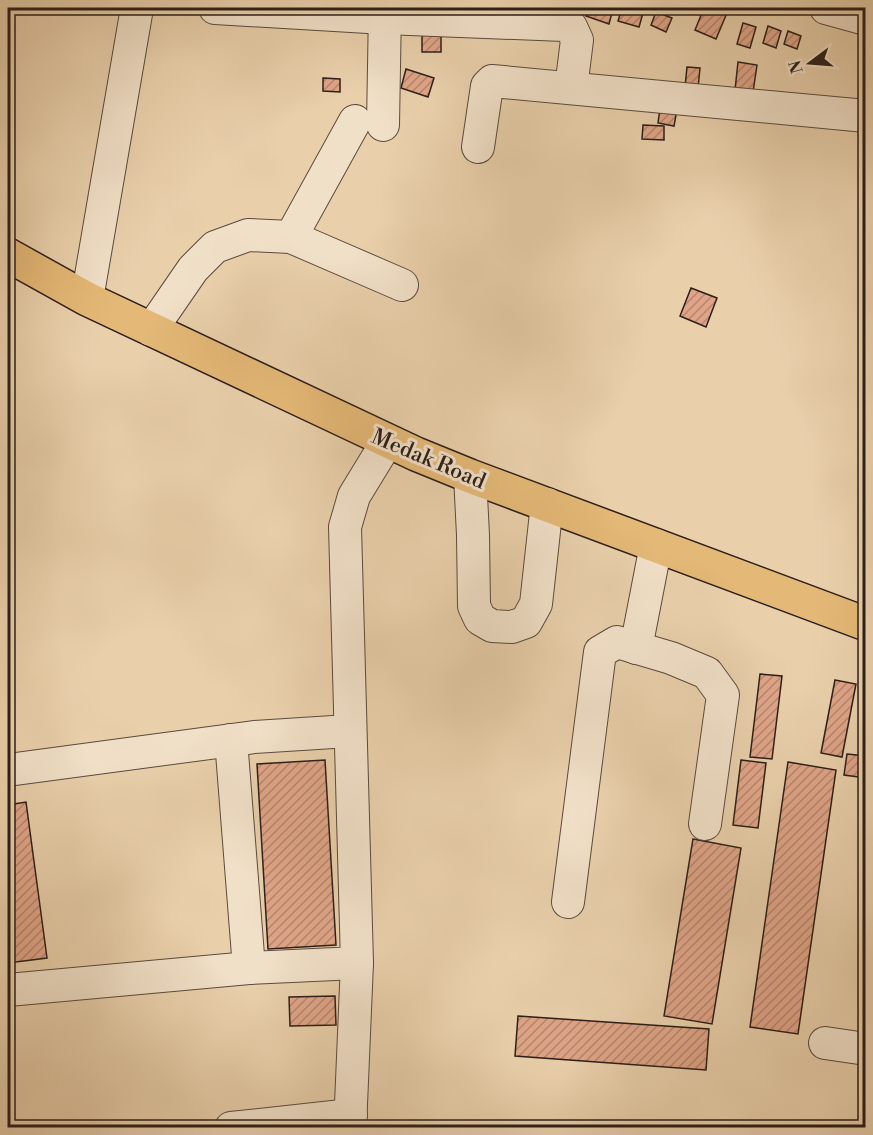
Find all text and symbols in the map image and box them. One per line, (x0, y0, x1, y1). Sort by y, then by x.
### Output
north arrow (780, 33, 840, 93)
text: N (785, 58, 808, 76)
street label: Medak Road (367, 423, 490, 496)

